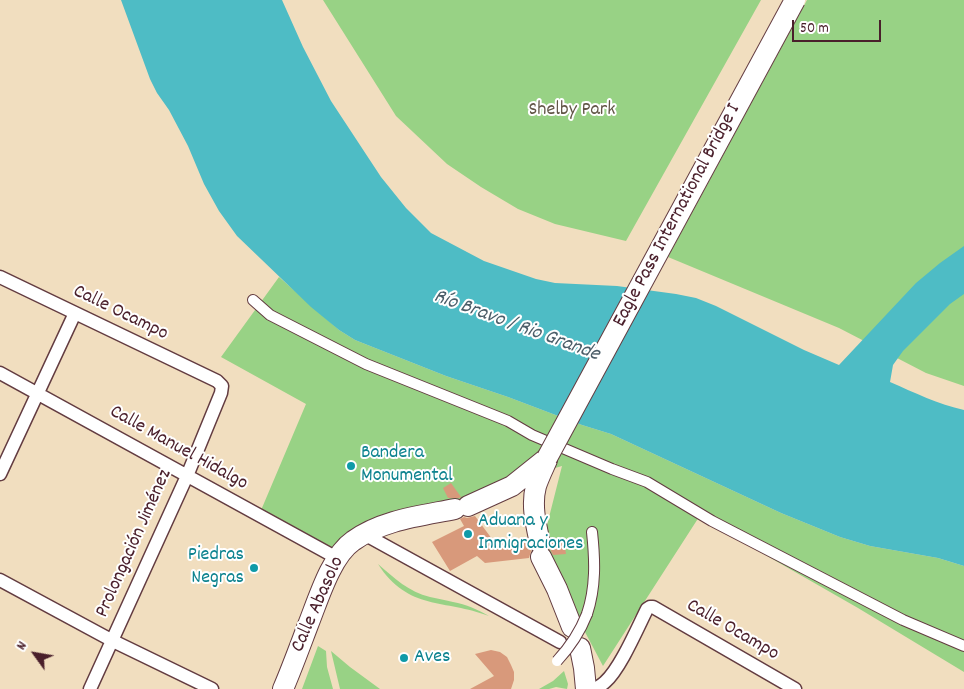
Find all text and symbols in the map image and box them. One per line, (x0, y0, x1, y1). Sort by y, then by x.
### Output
scale bar (794, 10, 883, 42)
text: 50 m (800, 18, 829, 40)
park label: Shelby Park (529, 99, 615, 123)
street label: Eagle Pass International Bridge I (609, 100, 747, 332)
street label: Calle Ocampo (68, 281, 172, 347)
water label: Río Bravo / Rio Grande (430, 285, 602, 369)
street label: Calle Manuel Hidalgo (105, 401, 251, 497)
place label: Bandera Monumental (361, 442, 453, 489)
marker: Bandera Monumental (345, 460, 357, 472)
street label: Prolongación Jiménez (92, 466, 178, 622)
place label: Aduana y Inmigraciones (478, 510, 583, 557)
marker: Aduana y Inmigraciones (462, 528, 474, 540)
place label: Piedras Negras (188, 544, 244, 591)
street label: Calle Abasolo (287, 553, 351, 657)
marker: Piedras Negras (248, 562, 260, 574)
street label: Calle Ocampo (681, 595, 783, 667)
north arrow (10, 629, 60, 679)
text: N (12, 638, 33, 654)
place label: Aves (414, 646, 450, 670)
marker: Aves (398, 652, 410, 664)

